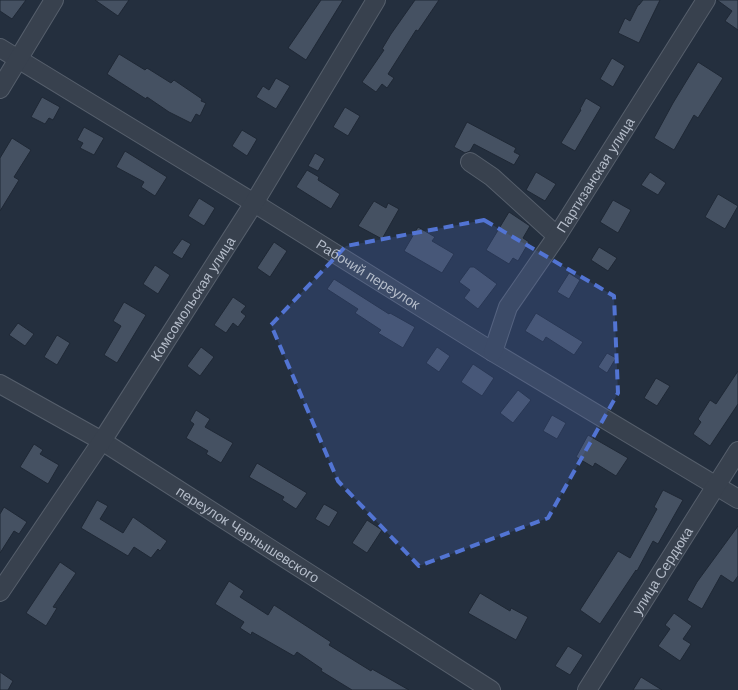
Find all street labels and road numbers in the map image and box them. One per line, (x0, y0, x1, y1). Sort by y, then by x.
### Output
street label: Партизанская улица (553, 114, 638, 235)
street label: Комсомольская улица (147, 233, 239, 364)
street label: Рабочий переулок (313, 236, 423, 313)
street label: переулок Чернышевского (173, 483, 322, 586)
street label: улица Сердюка (629, 524, 696, 618)

